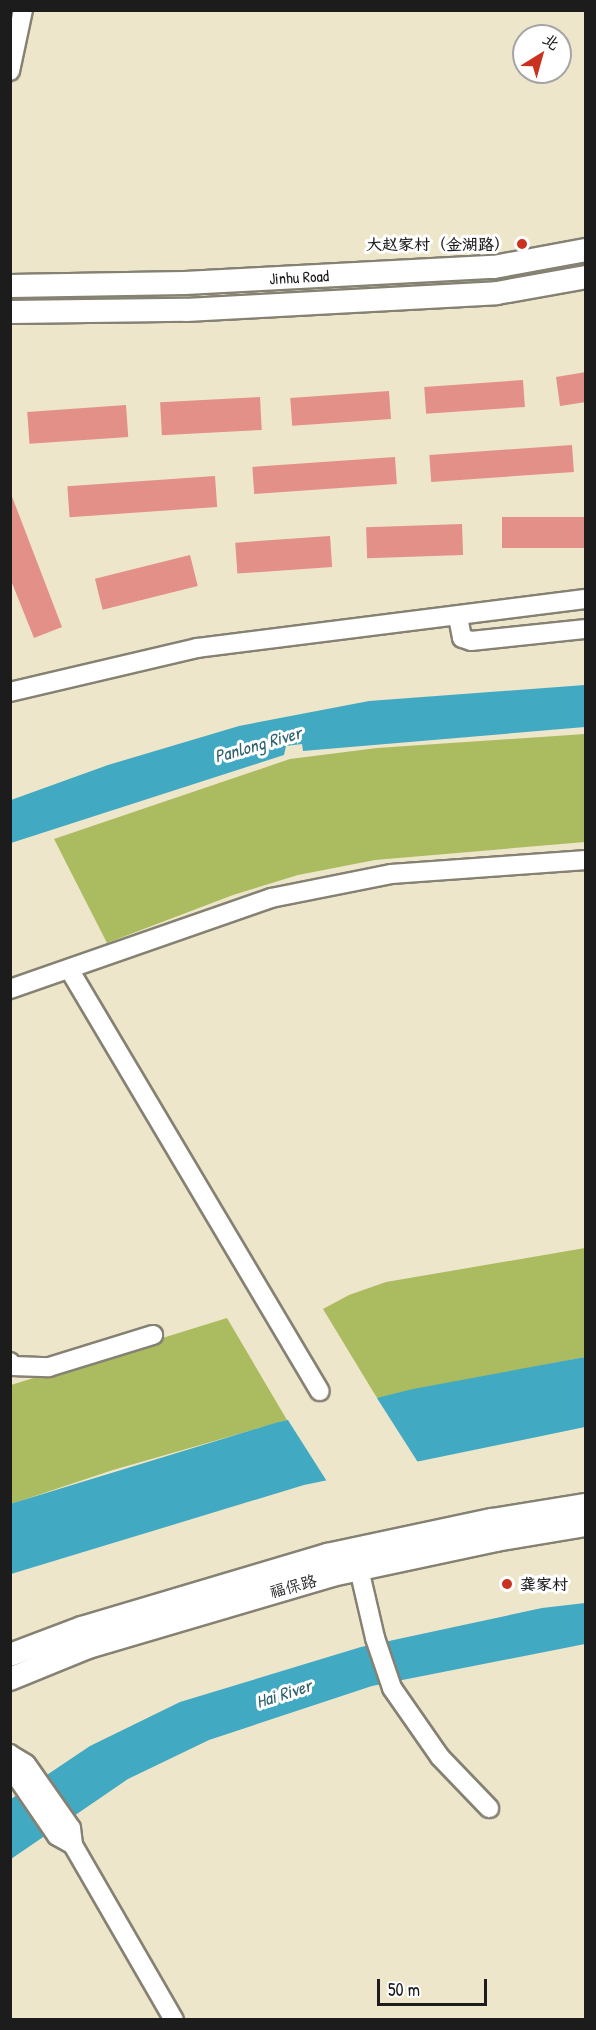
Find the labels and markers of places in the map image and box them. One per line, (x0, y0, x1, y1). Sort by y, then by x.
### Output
place label: 大赵家村（金湖路） (366, 234, 510, 254)
marker: 大赵家村（金湖路） (515, 237, 529, 251)
place label: 龚家村 (520, 1574, 568, 1594)
marker: 龚家村 (498, 1575, 516, 1593)

